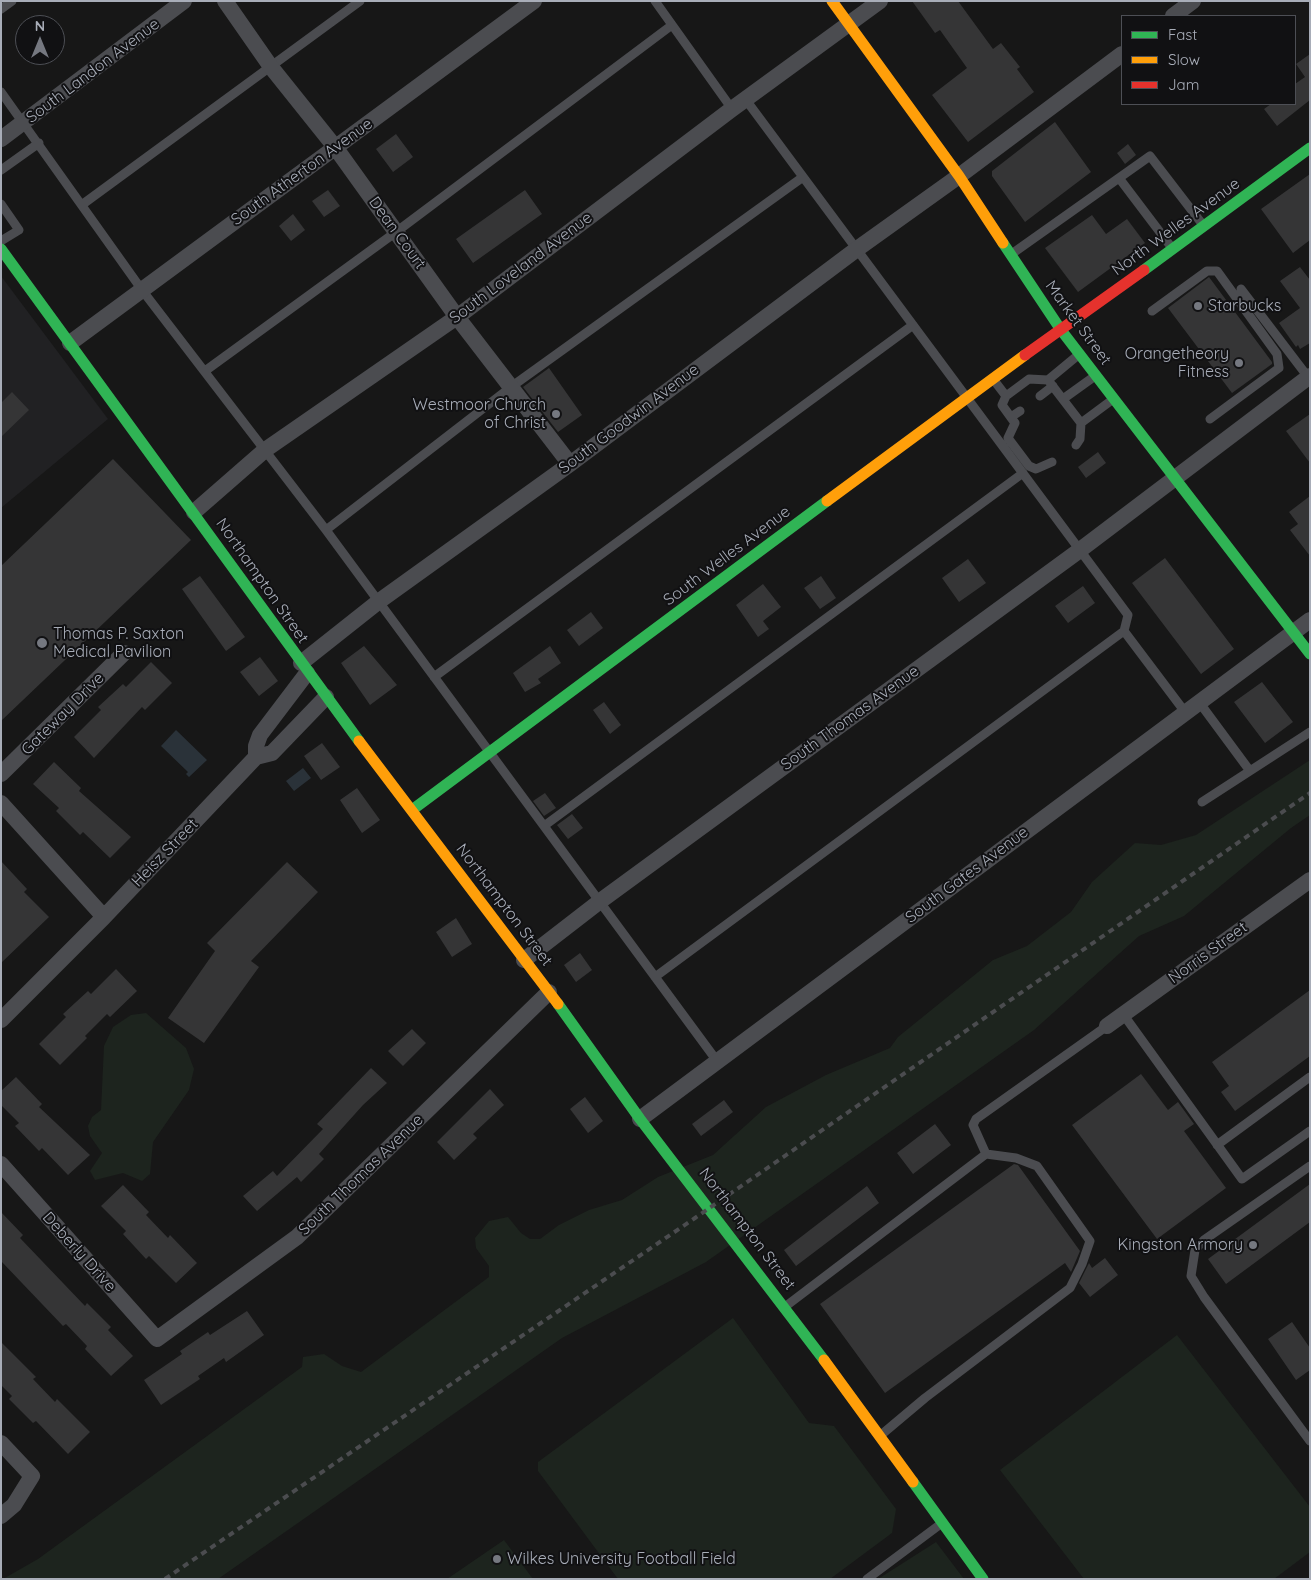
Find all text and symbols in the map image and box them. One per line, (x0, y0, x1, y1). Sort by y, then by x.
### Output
north arrow (15, 15, 65, 65)
street label: South Landon Avenue (23, 15, 163, 127)
legend (1121, 15, 1296, 105)
text: N (35, 17, 45, 35)
text: Fast (1168, 25, 1197, 44)
text: Slow (1168, 50, 1200, 69)
text: Jam (1168, 75, 1199, 94)
street label: South Atherton Avenue (228, 114, 376, 230)
street label: North Welles Avenue (1108, 174, 1244, 280)
street label: Dean Court (364, 193, 430, 273)
street label: South Loveland Avenue (446, 208, 596, 328)
street label: Market Street (1041, 277, 1115, 369)
place label: Starbucks (1208, 296, 1281, 316)
marker: Starbucks (1192, 300, 1204, 312)
place label: Orangetheory Fitness (1125, 344, 1229, 382)
marker: Orangetheory Fitness (1233, 357, 1245, 369)
street label: South Goodwin Avenue (555, 360, 703, 478)
place label: Westmoor Church of Christ (413, 395, 546, 433)
marker: Westmoor Church of Christ (550, 408, 562, 420)
street label: South Welles Avenue (660, 502, 794, 610)
street label: Northampton Street (212, 515, 312, 647)
place label: Thomas P. Saxton Medical Pavilion (53, 624, 184, 662)
marker: Thomas P. Saxton Medical Pavilion (35, 636, 49, 650)
street label: South Thomas Avenue (777, 661, 923, 775)
street label: Gateway Drive (18, 669, 108, 759)
street label: Heisz Street (128, 815, 202, 891)
street label: South Gates Avenue (902, 823, 1032, 927)
street label: Northampton Street (452, 840, 556, 970)
street label: Norris Street (1165, 918, 1251, 988)
street label: South Thomas Avenue (295, 1110, 427, 1240)
street label: Northampton Street (695, 1164, 799, 1294)
street label: Deberly Drive (38, 1208, 120, 1296)
place label: Kingston Armory (1118, 1235, 1243, 1255)
marker: Kingston Armory (1247, 1239, 1259, 1251)
place label: Wilkes University Football Field (507, 1549, 736, 1569)
marker: Wilkes University Football Field (491, 1553, 503, 1565)

